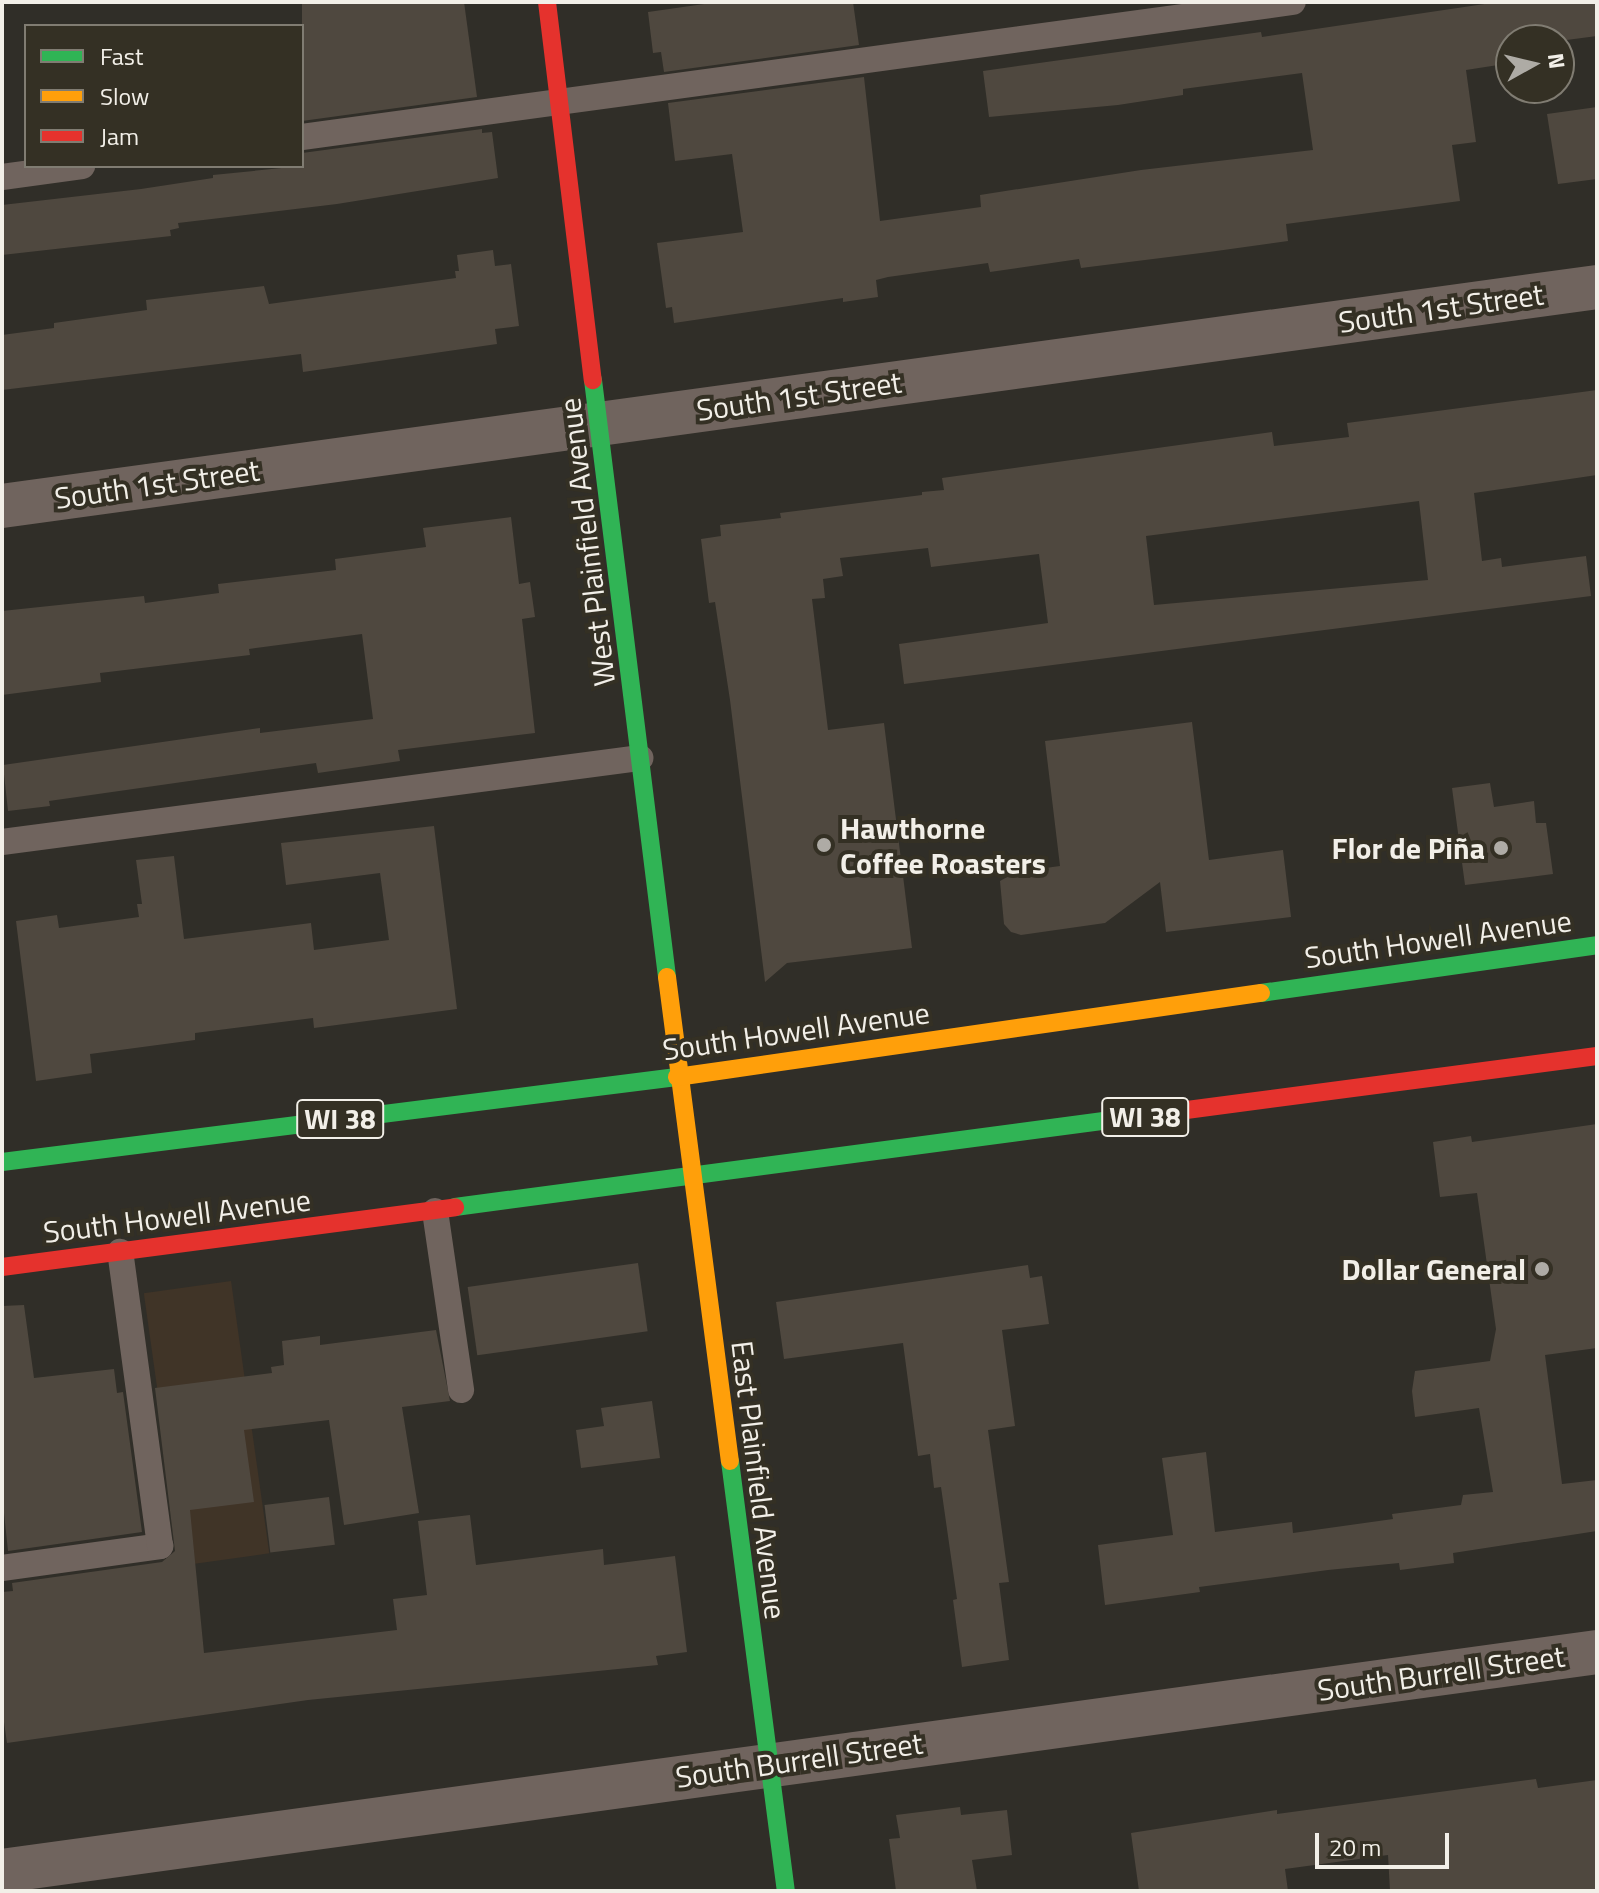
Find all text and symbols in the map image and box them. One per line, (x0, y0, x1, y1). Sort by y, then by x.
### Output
legend (24, 24, 304, 168)
north arrow (1495, 24, 1575, 104)
text: Fast (100, 38, 143, 74)
text: N (1539, 51, 1575, 71)
text: Slow (100, 78, 149, 114)
text: Jam (100, 118, 139, 154)
street label: South 1st Street (1336, 276, 1546, 340)
street label: South 1st Street (694, 364, 904, 428)
street label: West Plainfield Avenue (551, 396, 623, 688)
street label: South 1st Street (52, 452, 262, 516)
place label: Hawthorne Coffee Roasters (840, 810, 1046, 880)
place label: Flor de Piña (1332, 830, 1485, 866)
marker: Hawthorne Coffee Roasters (815, 836, 833, 854)
marker: Flor de Piña (1492, 839, 1510, 857)
street label: South Howell Avenue (1302, 902, 1574, 976)
street label: South Howell Avenue (660, 994, 932, 1068)
road number: WI 38 (1101, 1093, 1189, 1141)
road number: WI 38 (296, 1095, 384, 1143)
street label: South Howell Avenue (41, 1182, 313, 1250)
place label: Dollar General (1342, 1251, 1526, 1287)
marker: Dollar General (1533, 1260, 1551, 1278)
street label: East Plainfield Avenue (724, 1339, 794, 1621)
street label: South Burrell Street (1315, 1638, 1567, 1708)
street label: South Burrell Street (673, 1725, 925, 1795)
scale bar (1319, 1817, 1453, 1867)
text: 20 m (1329, 1829, 1381, 1865)

